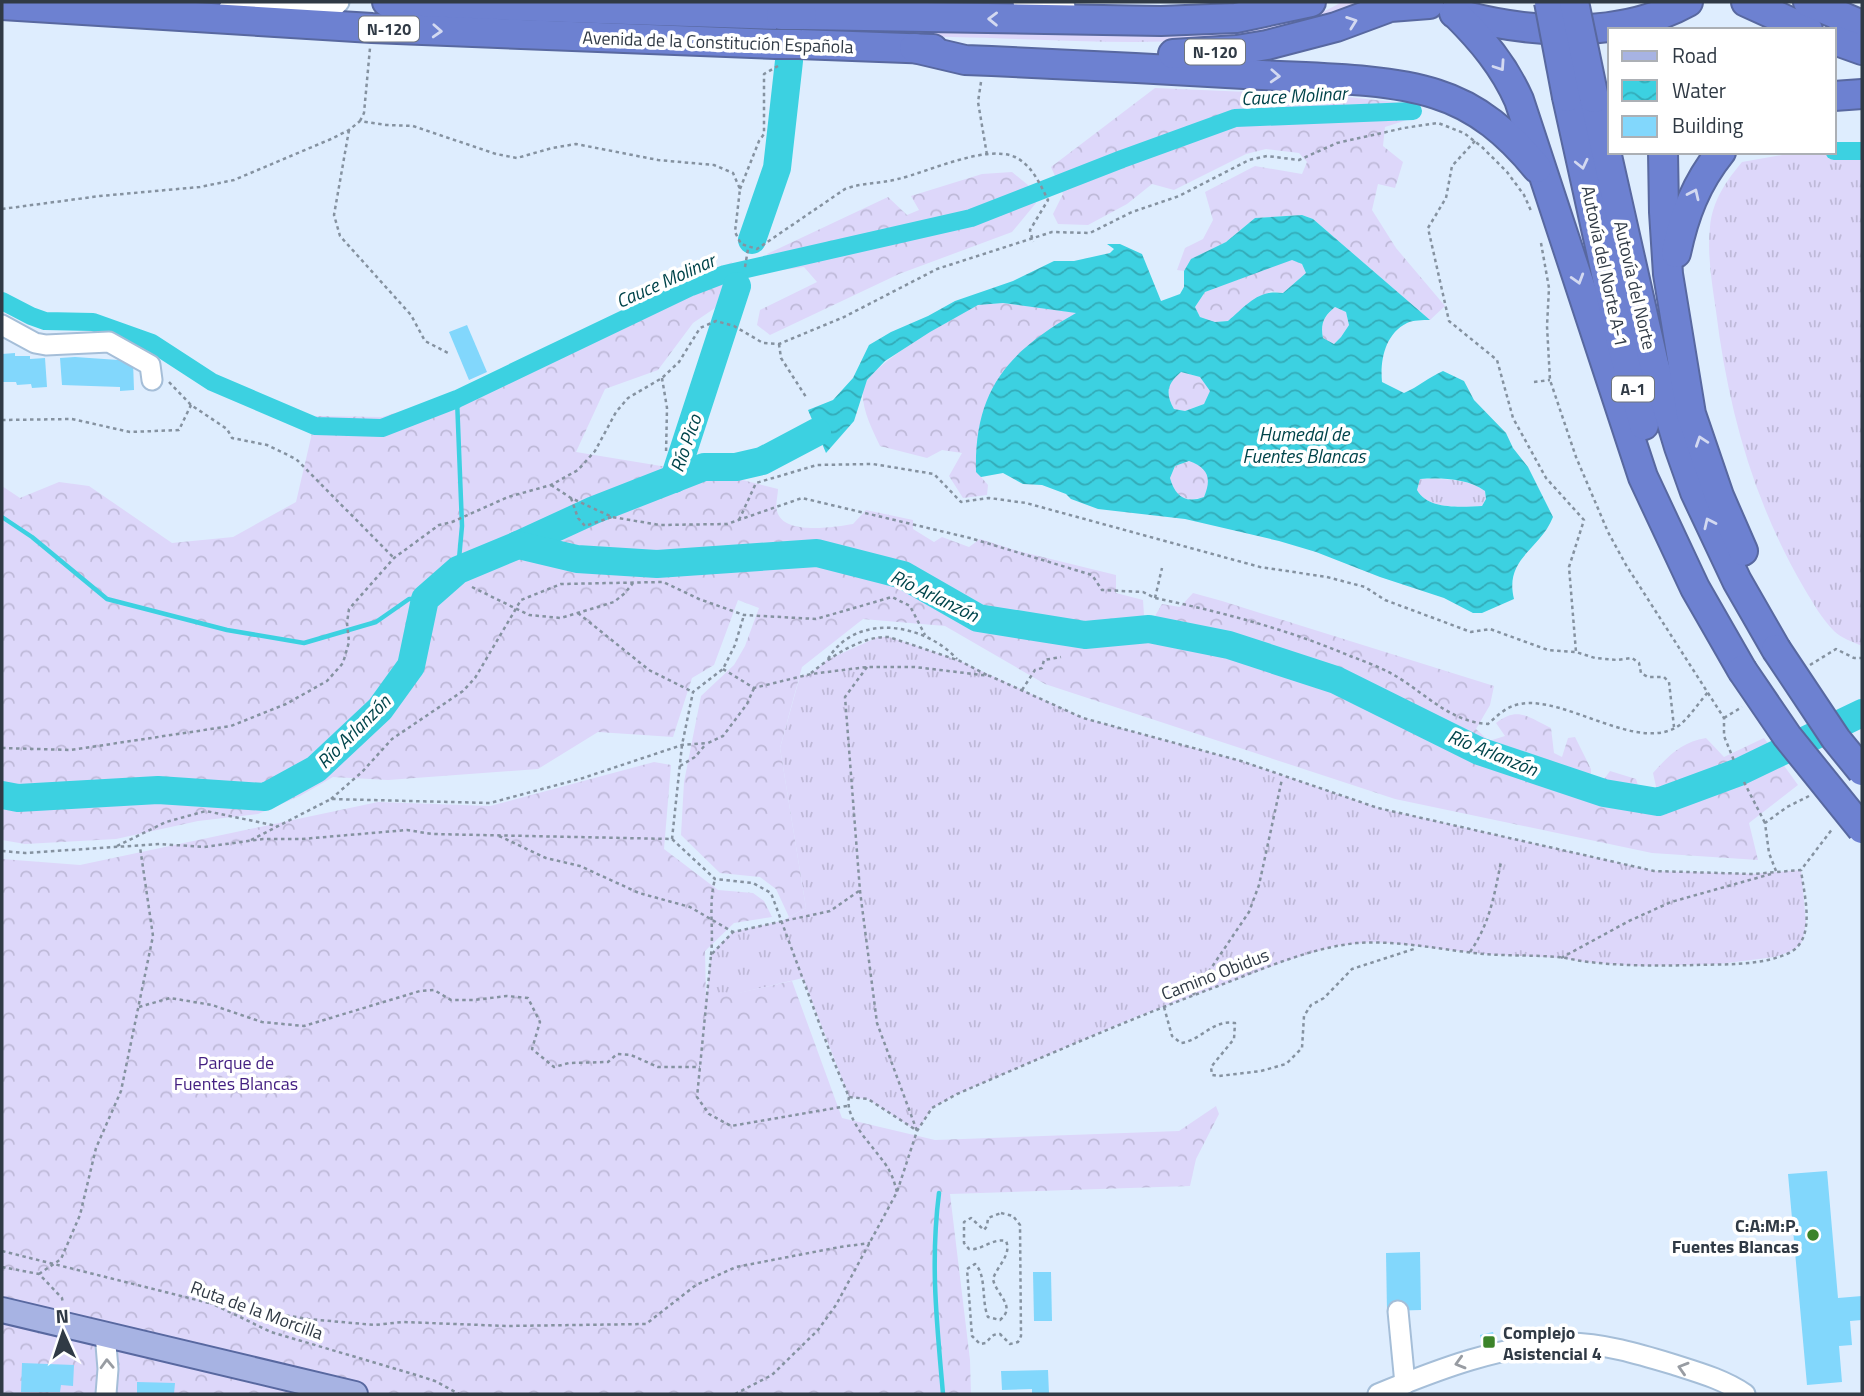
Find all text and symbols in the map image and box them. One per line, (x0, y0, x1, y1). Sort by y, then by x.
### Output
one-way arrow (987, 11, 997, 27)
one-way arrow (1346, 16, 1358, 30)
road number: N-120 (359, 17, 419, 42)
one-way arrow (431, 23, 442, 38)
street label: Avenida de la Constitución Española (582, 24, 854, 60)
legend (1608, 28, 1836, 154)
text: Road (1672, 39, 1717, 71)
road number: N-120 (1185, 40, 1245, 64)
one-way arrow (1492, 58, 1505, 71)
one-way arrow (1270, 68, 1281, 83)
text: Water (1672, 74, 1726, 106)
water label: Cauce Molinar (1240, 78, 1350, 112)
text: Building (1672, 109, 1744, 141)
one-way arrow (1574, 158, 1588, 170)
street label: Autovía del Norte A-1 (1575, 183, 1635, 349)
one-way arrow (1686, 189, 1700, 201)
street label: Autovía del Norte (1607, 218, 1663, 352)
water label: Cauce Molinar (611, 244, 721, 315)
one-way arrow (1569, 273, 1584, 285)
road number: A-1 (1612, 376, 1654, 402)
water label: Río Pico (662, 410, 709, 476)
water label: Humedal de Fuentes Blancas (1243, 419, 1367, 470)
one-way arrow (1695, 435, 1709, 447)
one-way arrow (1704, 518, 1718, 530)
water label: Río Arlanzón (886, 561, 984, 629)
water label: Río Arlanzón (309, 687, 397, 775)
water label: Río Arlanzón (1444, 721, 1543, 783)
street label: Camino Obidus (1157, 941, 1273, 1007)
park label: Parque de Fuentes Blancas (174, 1049, 298, 1097)
place label: C:A:M:P. Fuentes Blancas (1672, 1212, 1799, 1260)
marker: C:A:M:P. Fuentes Blancas (1805, 1227, 1821, 1243)
street label: Ruta de la Morcilla (187, 1273, 327, 1347)
north arrow (28, 1298, 98, 1368)
text: N (55, 1301, 69, 1330)
place label: Complejo Asistencial 4 (1503, 1319, 1602, 1367)
marker: Complejo Asistencial 4 (1481, 1334, 1497, 1350)
one-way arrow (1454, 1354, 1466, 1369)
one-way arrow (100, 1358, 115, 1369)
one-way arrow (1677, 1362, 1689, 1376)

